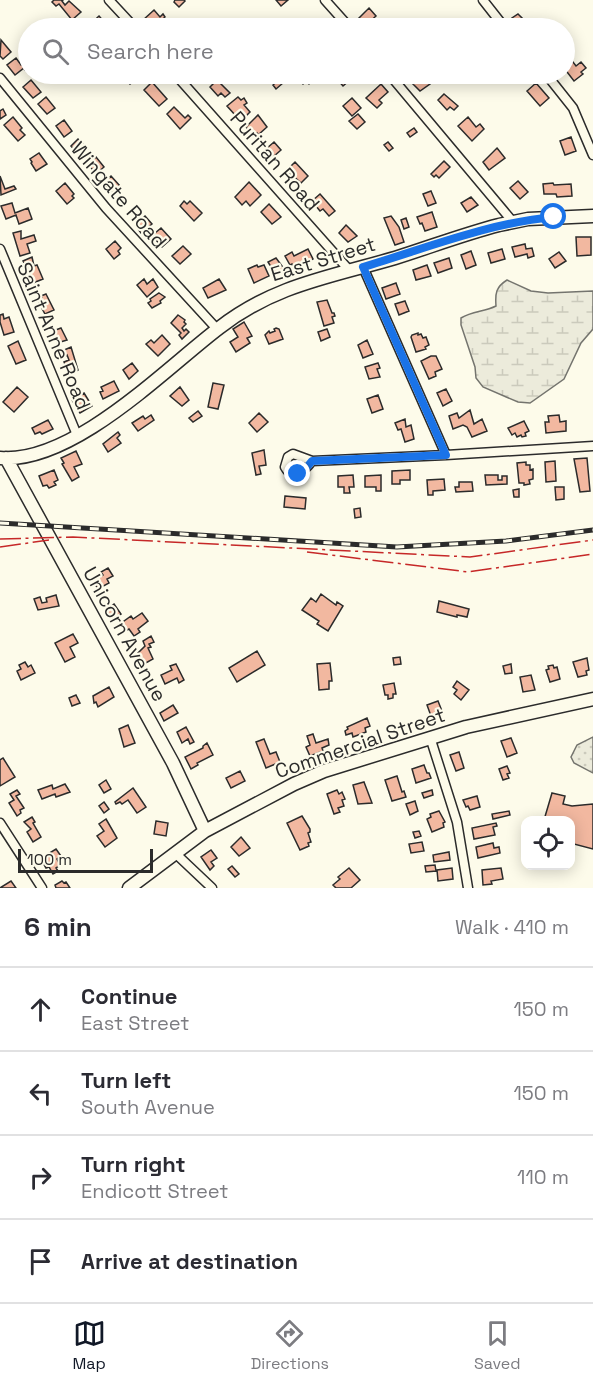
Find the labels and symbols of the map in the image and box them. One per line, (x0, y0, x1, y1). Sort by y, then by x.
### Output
street label: Puritan Road (225, 106, 325, 216)
street label: Wingate Road (65, 136, 173, 254)
route start (540, 203, 566, 229)
street label: East Street (267, 231, 379, 287)
street label: Saint Anne Road (11, 258, 97, 414)
route end (284, 460, 310, 486)
street label: Unicorn Avenue (77, 562, 173, 706)
street label: Commercial Street (272, 702, 448, 784)
scale bar (18, 846, 153, 874)

